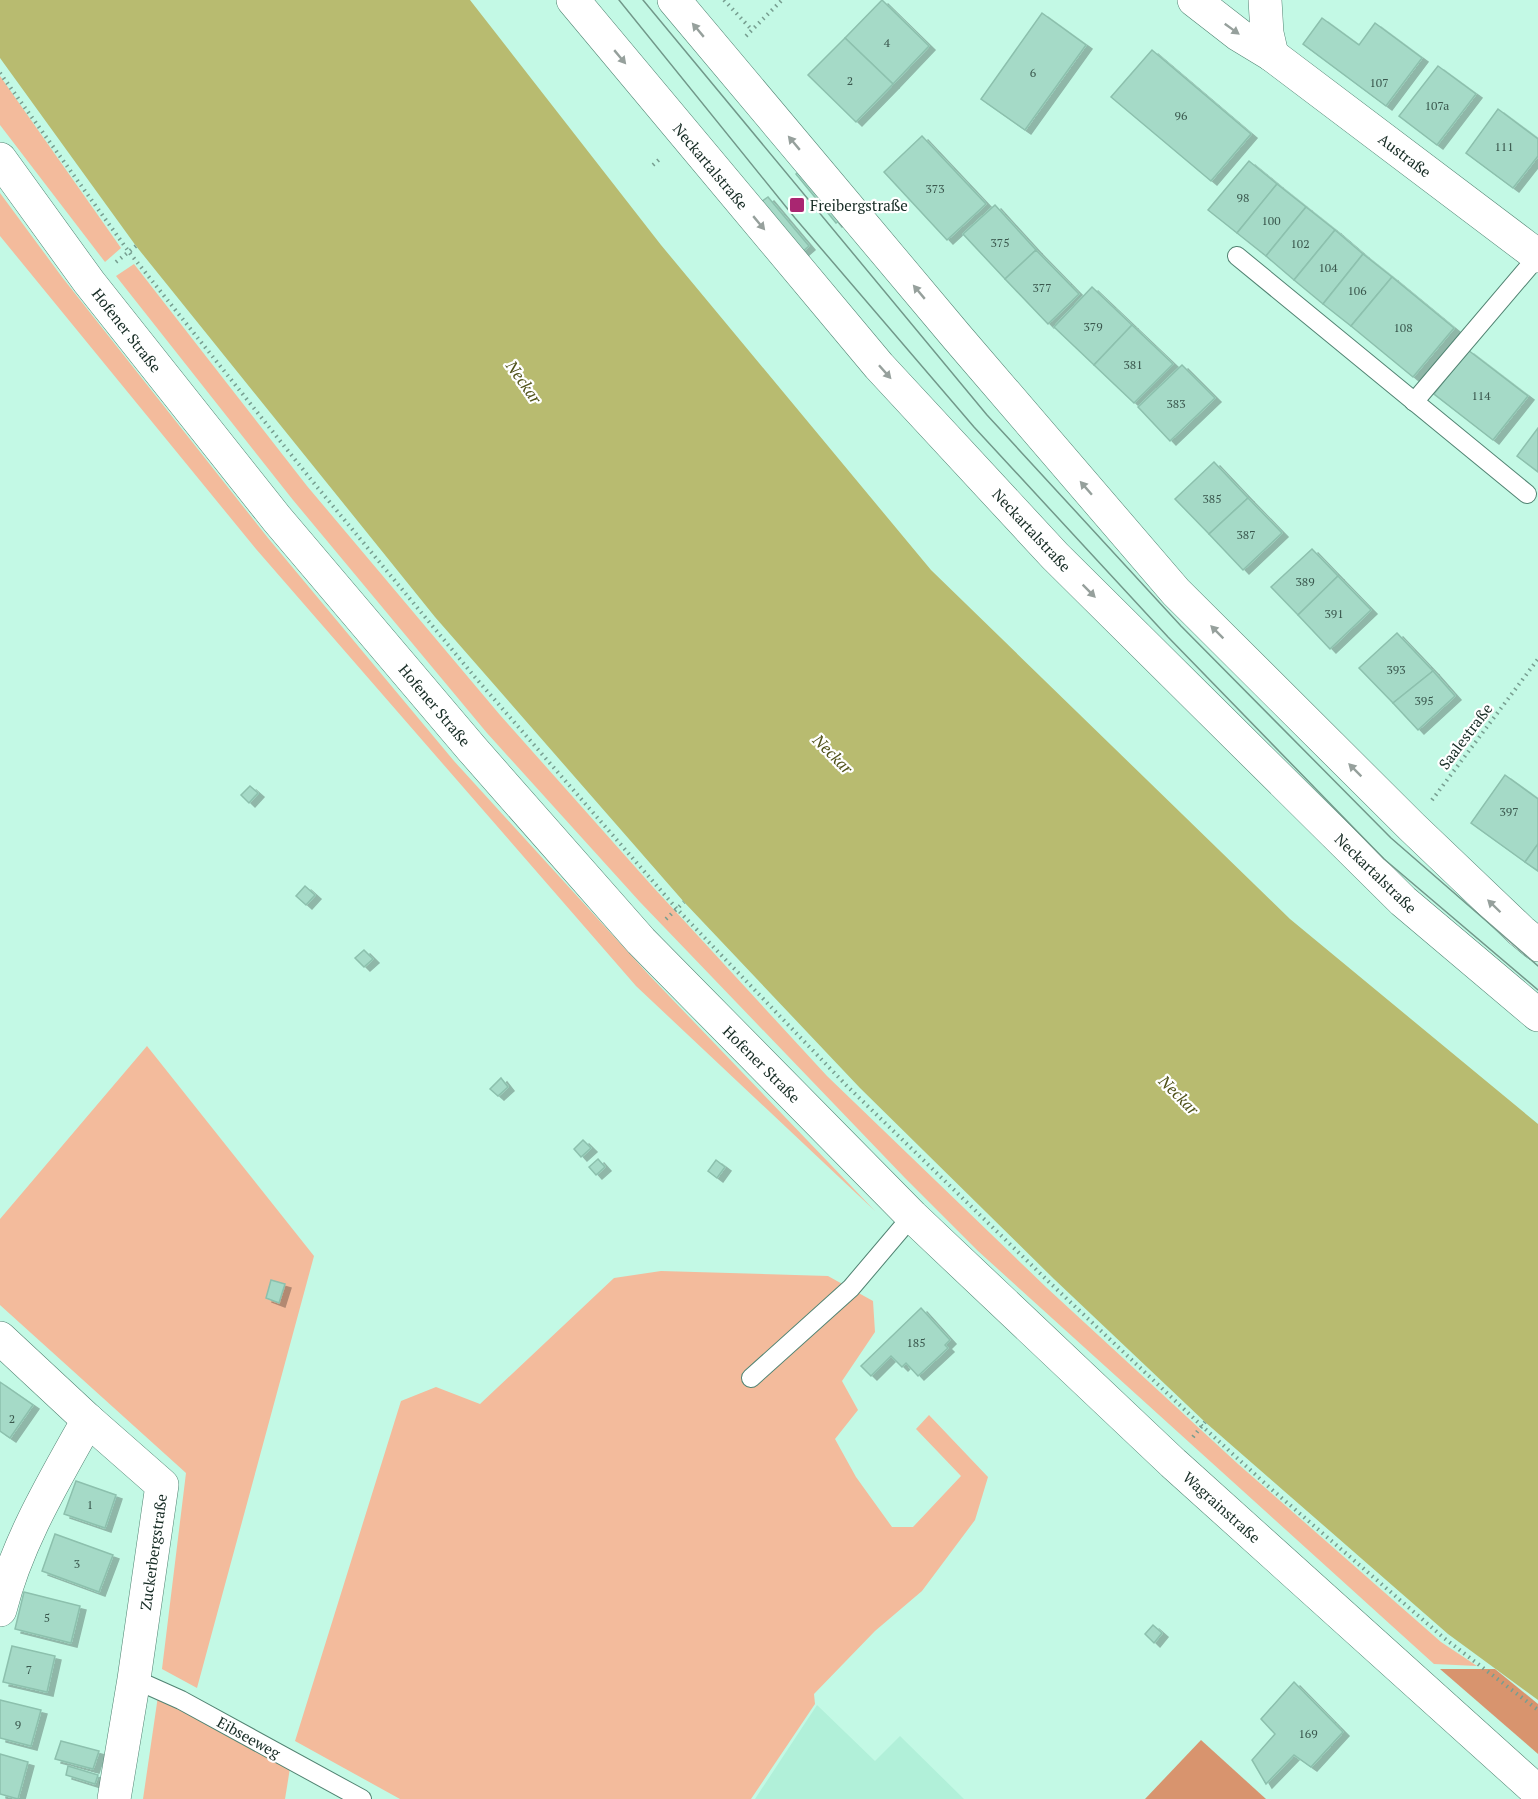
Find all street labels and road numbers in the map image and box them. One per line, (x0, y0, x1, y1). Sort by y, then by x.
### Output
street label: Neckartalstraße (669, 119, 753, 213)
street label: Austraße (1374, 129, 1436, 181)
street label: Hofener Straße (88, 284, 166, 376)
street label: Neckartalstraße (988, 484, 1076, 576)
street label: Hofener Straße (395, 660, 475, 750)
street label: Saalestraße (1434, 699, 1496, 773)
street label: Neckartalstraße (1331, 829, 1421, 917)
street label: Hofener Straße (719, 1021, 805, 1107)
street label: Wagrainstraße (1179, 1467, 1265, 1547)
street label: Zuckerbergstraße (135, 1492, 171, 1612)
street label: Eibseeweg (214, 1711, 285, 1763)

